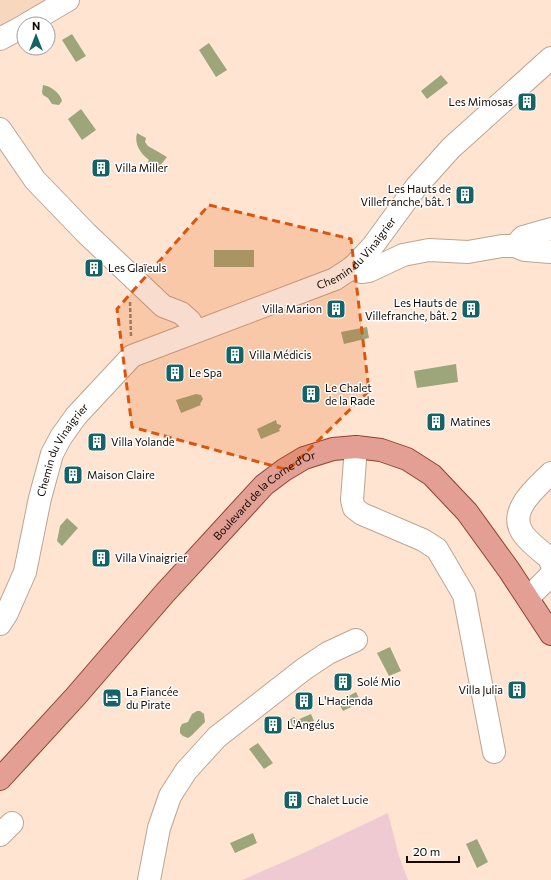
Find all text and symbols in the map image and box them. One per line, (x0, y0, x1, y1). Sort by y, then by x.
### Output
north arrow (16, 16, 56, 56)
text: N (32, 19, 40, 32)
building icon: Les Mimosas (516, 91, 538, 113)
place label: Les Mimosas (449, 95, 513, 108)
building icon: Villa Miller (90, 157, 112, 179)
place label: Villa Miller (115, 161, 169, 174)
place label: Les Hauts de Villefranche, bât. 1 (360, 182, 451, 208)
building icon: Les Hauts de Villefranche, bât. 1 (454, 184, 476, 206)
street label: Chemin du Vinaigrier (315, 214, 398, 291)
building icon: Les Glaïeuls (83, 257, 105, 279)
place label: Les Glaïeuls (108, 261, 166, 274)
place label: Les Hauts de Villefranche, bât. 2 (365, 296, 457, 322)
building icon: Villa Marion (325, 298, 347, 320)
building icon: Les Hauts de Villefranche, bât. 2 (460, 298, 482, 320)
place label: Villa Marion (262, 302, 322, 315)
building icon: Villa Médicis (224, 344, 246, 366)
place label: Villa Médicis (249, 348, 312, 361)
building icon: Le Spa (164, 362, 186, 384)
place label: Le Spa (189, 366, 222, 379)
place label: Le Chalet de la Rade (325, 381, 375, 407)
building icon: Le Chalet de la Rade (300, 383, 322, 405)
street label: Chemin du Vinaigrier (34, 400, 91, 498)
building icon: Matines (425, 411, 447, 433)
place label: Matines (450, 415, 491, 428)
building icon: Villa Yolande (86, 431, 108, 453)
place label: Villa Yolande (111, 435, 175, 448)
street label: Boulevard de la Corne d'Or (210, 448, 317, 542)
building icon: Maison Claire (62, 464, 84, 486)
place label: Maison Claire (87, 468, 155, 481)
building icon: Villa Vinaigrier (90, 547, 112, 569)
place label: Villa Vinaigrier (115, 551, 188, 564)
building icon: Solé Mio (332, 671, 354, 693)
place label: Solé Mio (357, 675, 401, 688)
building icon: Villa Julia (506, 679, 528, 701)
place label: Villa Julia (458, 683, 503, 697)
place label: La Fiancée du Pirate (126, 685, 179, 711)
hotel icon: La Fiancée du Pirate (101, 687, 123, 709)
building icon: L'Hacienda (293, 690, 315, 712)
place label: L'Hacienda (318, 694, 373, 707)
building icon: L'Angélus (262, 714, 284, 736)
place label: L'Angélus (287, 718, 334, 731)
building icon: Chalet Lucie (282, 789, 304, 811)
place label: Chalet Lucie (307, 793, 368, 806)
scale bar (407, 838, 459, 864)
text: 20 m (413, 844, 440, 858)

